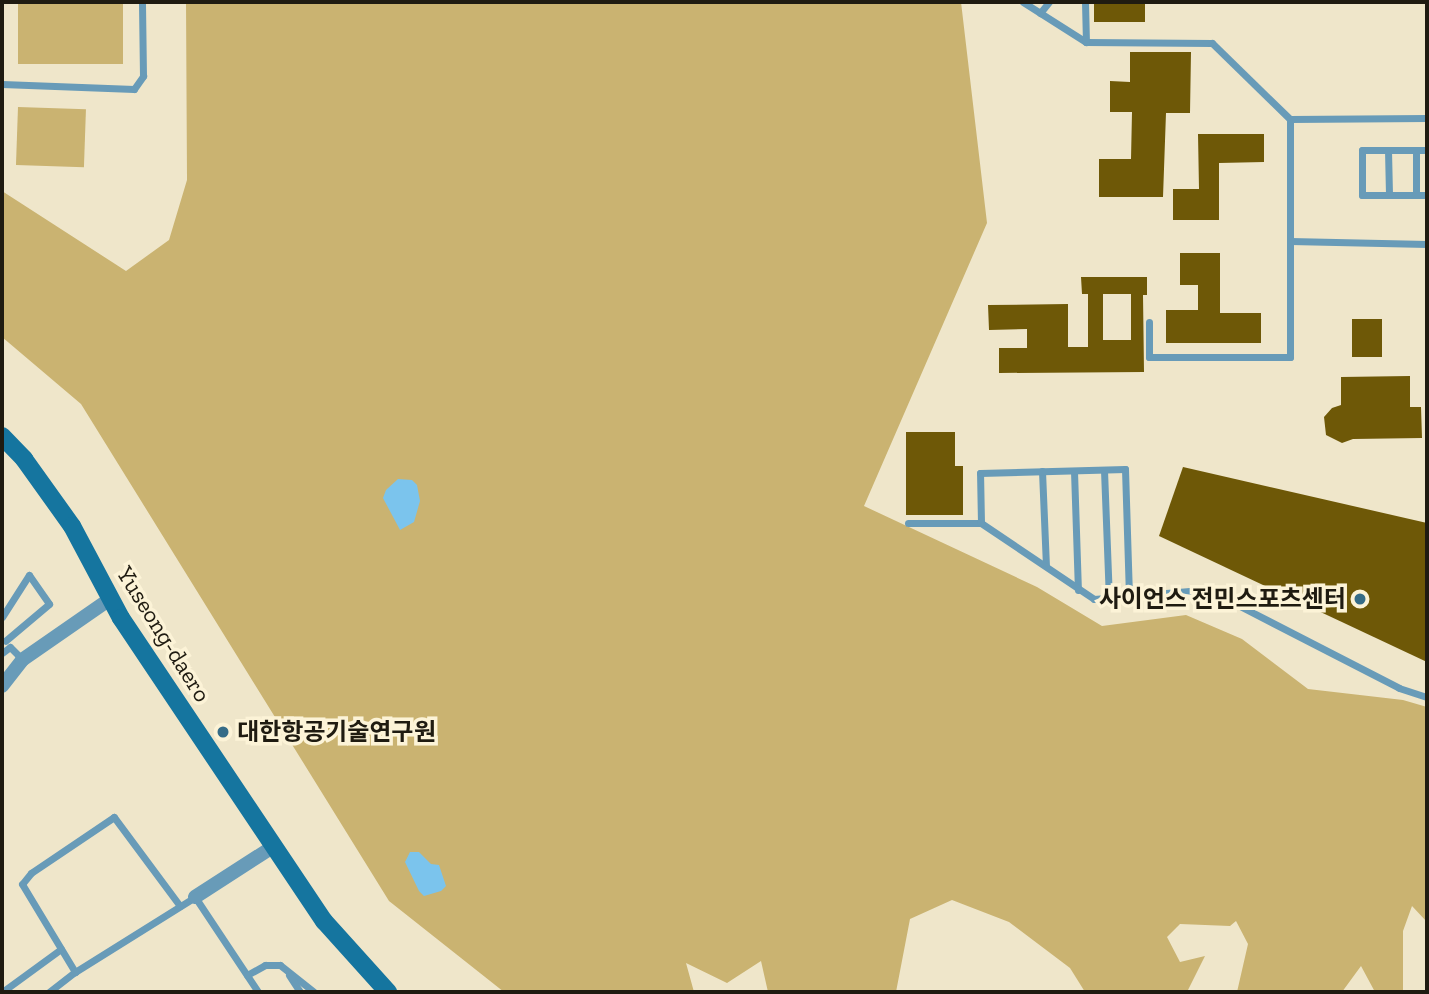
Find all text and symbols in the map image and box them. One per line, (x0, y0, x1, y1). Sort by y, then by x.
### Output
street label: Yuseong-daero (111, 561, 217, 707)
place label: 사이언스 전민스포츠센터 (1099, 585, 1346, 613)
marker: 사이언스 전민스포츠센터 (1352, 591, 1368, 607)
place label: 대한항공기술연구원 (237, 718, 436, 746)
marker: 대한항공기술연구원 (215, 724, 231, 740)

